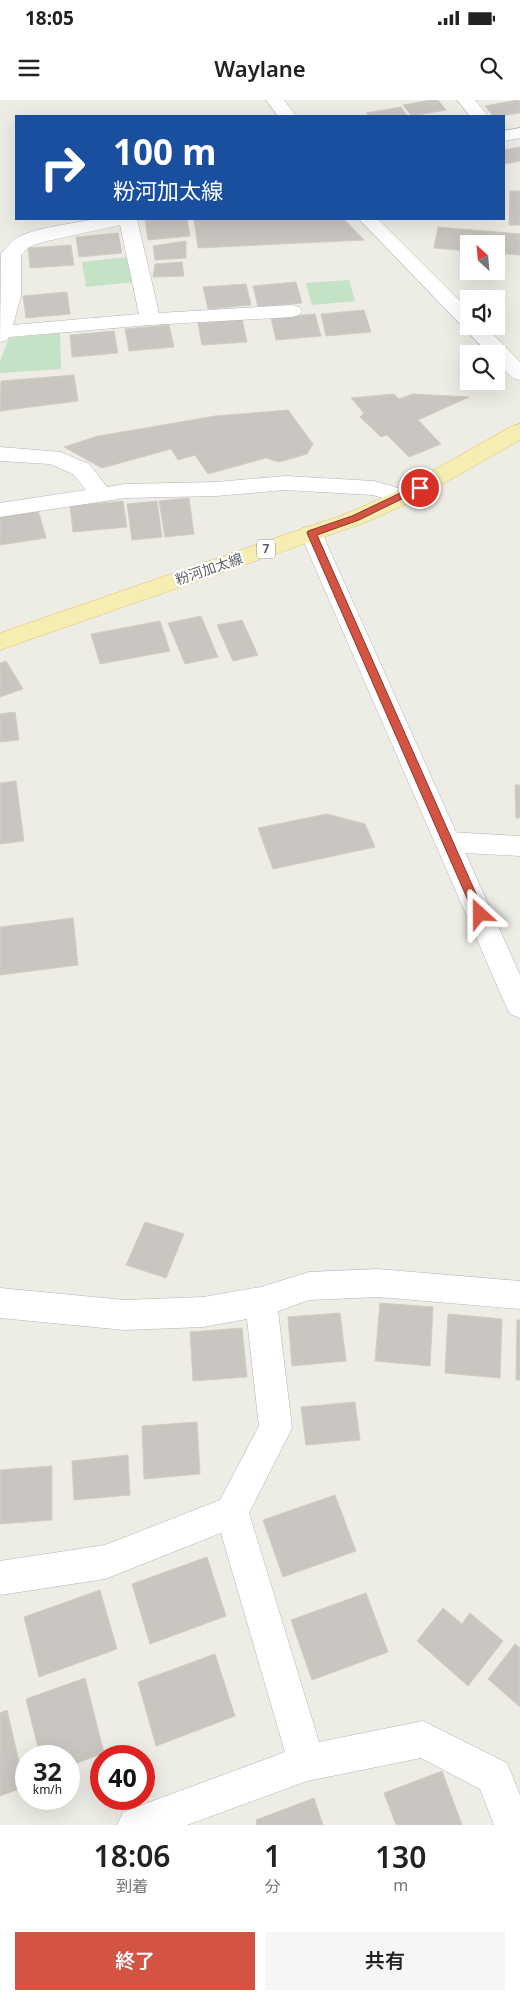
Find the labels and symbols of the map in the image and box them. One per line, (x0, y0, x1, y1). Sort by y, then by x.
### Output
north arrow (460, 235, 505, 280)
pin (399, 467, 441, 509)
road number: 7 (257, 539, 275, 558)
street label: 粉河加太線 (173, 548, 245, 589)
position arrow (453, 887, 505, 939)
speed limit sign: 40 (90, 1745, 155, 1810)

